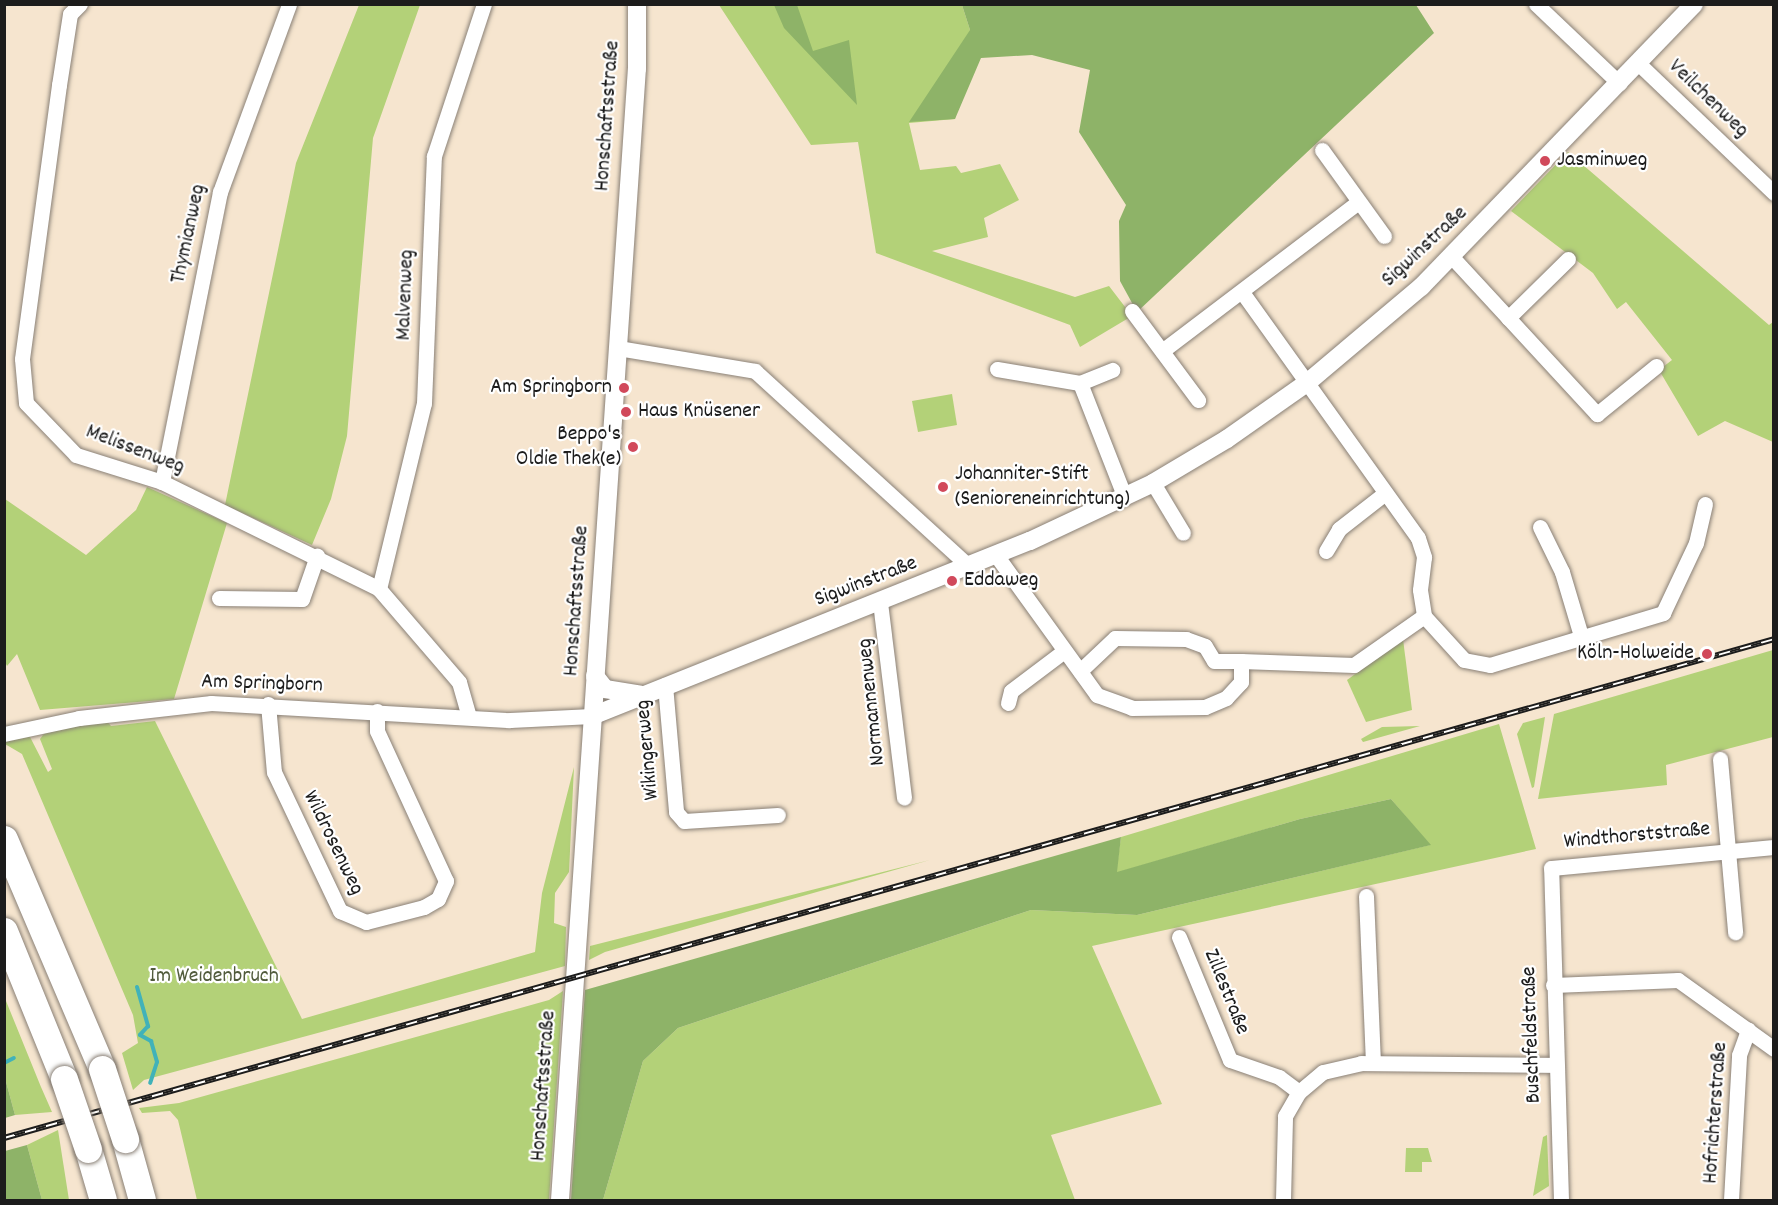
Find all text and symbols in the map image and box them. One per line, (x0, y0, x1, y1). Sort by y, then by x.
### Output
street label: Honschaftsstraße (590, 40, 626, 192)
street label: Veilchenweg (1662, 54, 1754, 144)
place label: Jasminweg (1557, 148, 1647, 174)
marker: Jasminweg (1538, 154, 1552, 168)
street label: Thymianweg (166, 182, 212, 286)
street label: Sigwinstraße (1377, 201, 1473, 293)
street label: Malvenweg (391, 249, 421, 341)
place label: Am Springborn (490, 375, 612, 401)
marker: Am Springborn (617, 381, 631, 395)
place label: Haus Knüsener (638, 399, 760, 425)
marker: Haus Knüsener (619, 405, 633, 419)
street label: Melissenweg (82, 419, 188, 481)
place label: Beppo's Oldie Thek(e) (516, 421, 621, 472)
marker: Beppo's Oldie Thek(e) (626, 440, 640, 454)
place label: Johanniter-Stift (Senioreneinrichtung) (955, 461, 1130, 512)
marker: Johanniter-Stift (Senioreneinrichtung) (936, 480, 950, 494)
street label: Honschaftsstraße (559, 525, 595, 677)
street label: Sigwinstraße (811, 550, 921, 614)
place label: Eddaweg (964, 568, 1038, 594)
marker: Eddaweg (945, 574, 959, 588)
street label: Normannenweg (852, 637, 892, 767)
place label: Köln-Holweide (1577, 641, 1694, 667)
marker: Köln-Holweide (1698, 645, 1716, 663)
street label: Am Springborn (201, 669, 323, 699)
street label: Wikingerweg (630, 699, 666, 801)
street label: Wildrosenweg (296, 787, 370, 899)
street label: Windthorststraße (1563, 816, 1711, 856)
street label: Zillestraße (1197, 945, 1255, 1039)
park label: Im Weidenbruch (149, 964, 279, 990)
street label: Buschfeldstraße (1516, 966, 1548, 1104)
street label: Honschaftsstraße (526, 1010, 562, 1162)
street label: Hofrichterstraße (1698, 1041, 1734, 1185)

